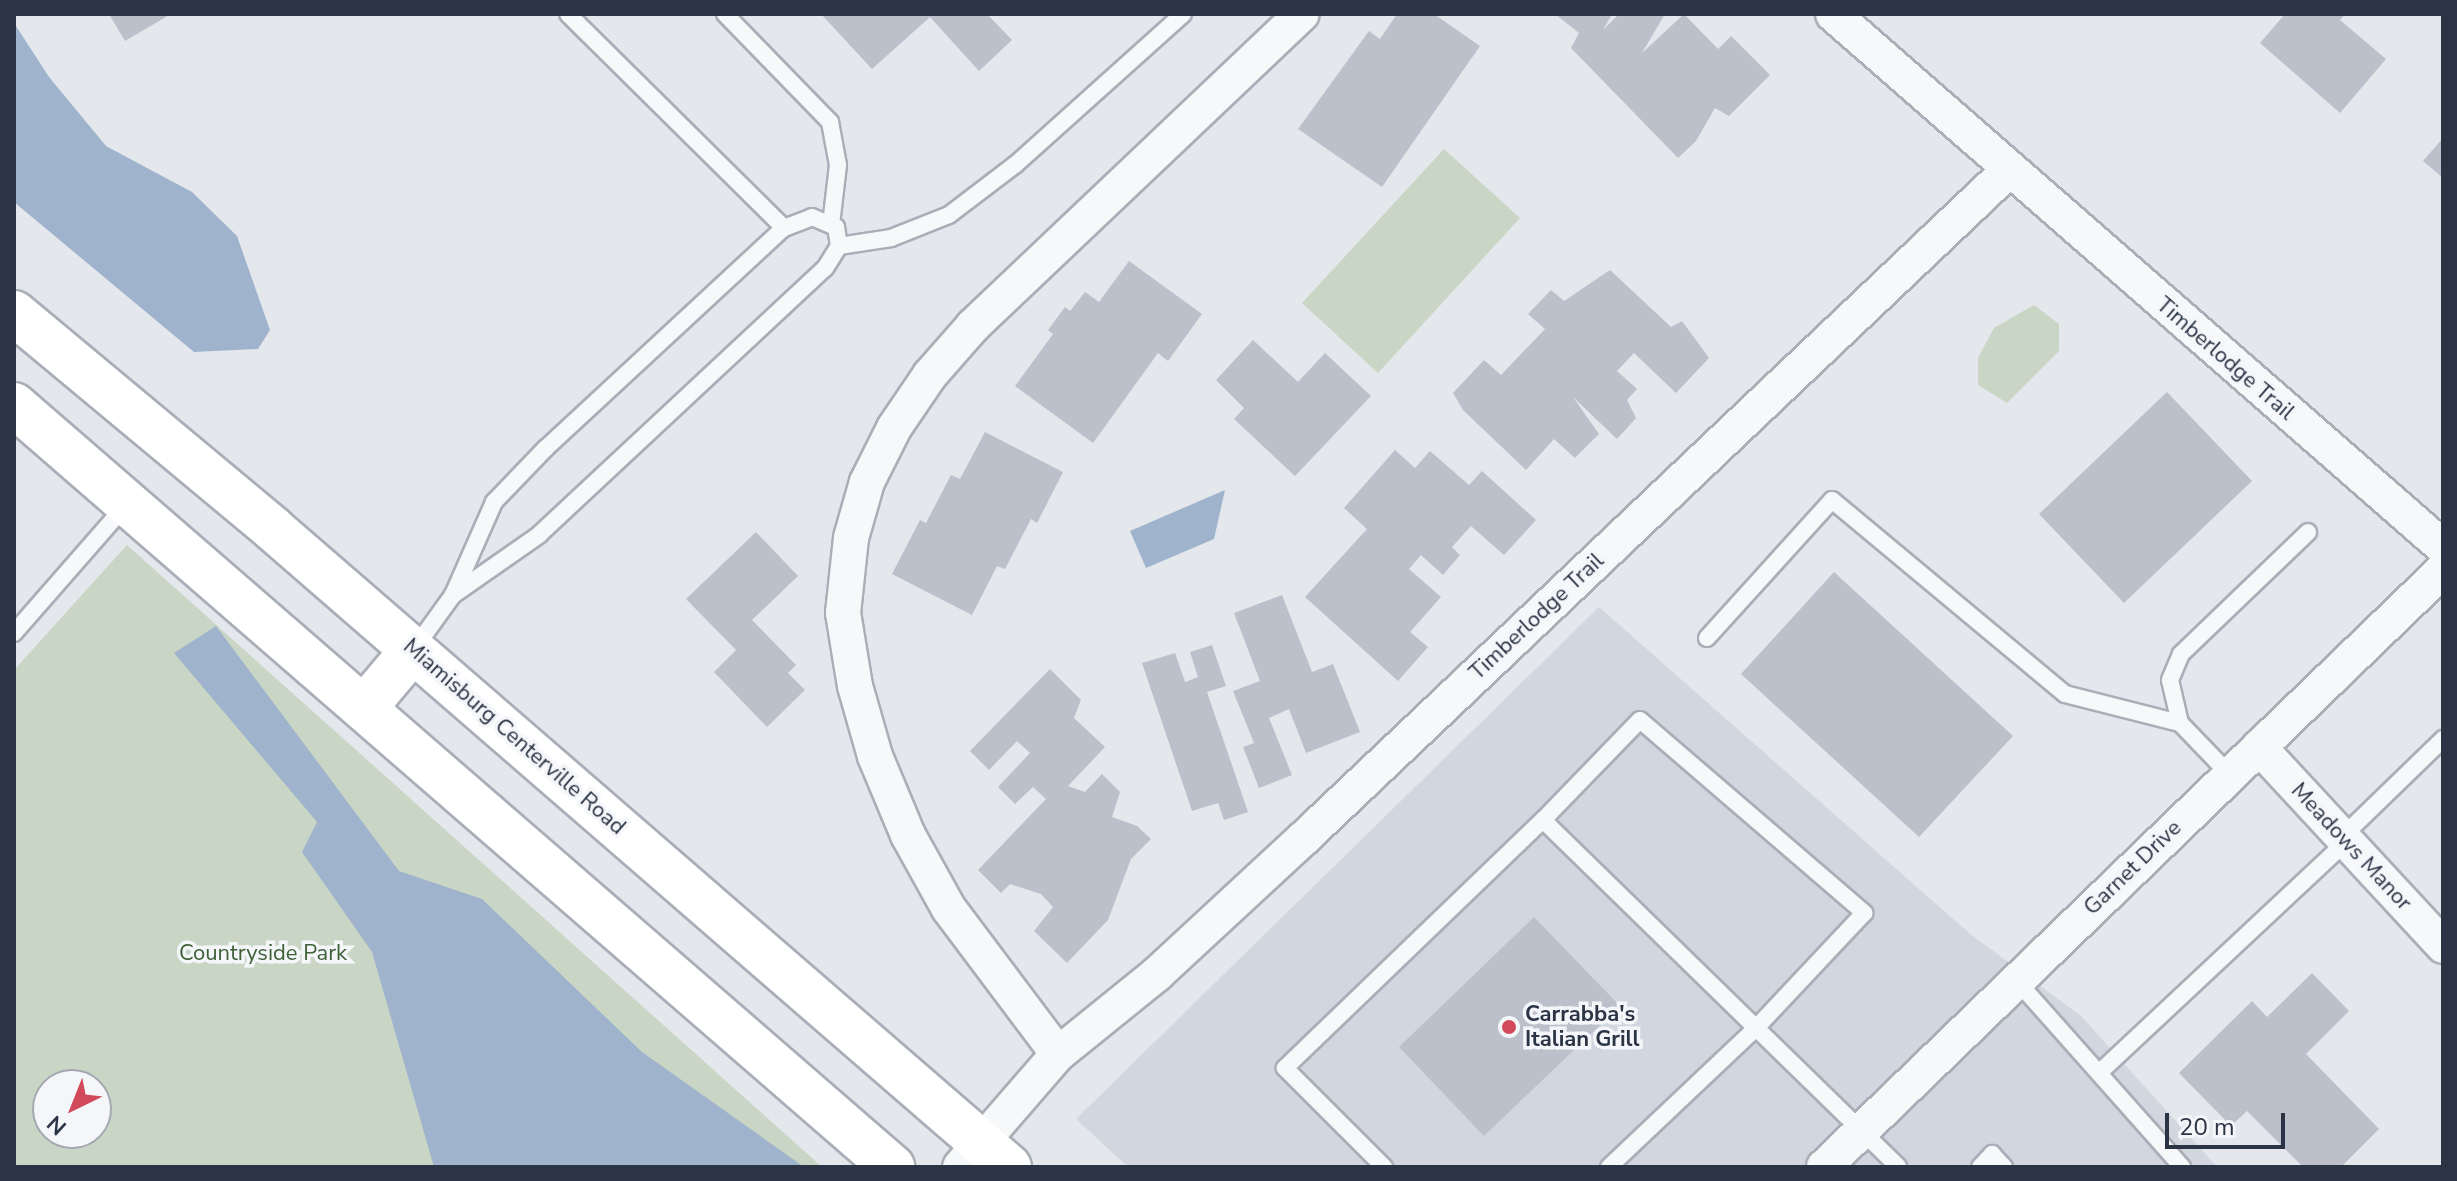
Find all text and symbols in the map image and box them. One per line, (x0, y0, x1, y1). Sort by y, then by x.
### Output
street label: Timberlodge Trail (2151, 292, 2299, 426)
street label: Timberlodge Trail (1464, 548, 1610, 686)
street label: Miamisburg Centerville Road (398, 633, 630, 841)
street label: Meadows Manor (2285, 778, 2417, 916)
street label: Garnet Drive (2079, 815, 2187, 921)
park label: Countryside Park (179, 941, 347, 967)
place label: Carrabba's Italian Grill (1525, 1001, 1640, 1052)
marker: Carrabba's Italian Grill (1500, 1018, 1518, 1036)
north arrow (32, 1069, 112, 1149)
scale bar (2169, 1097, 2289, 1147)
text: N (41, 1109, 73, 1142)
text: 20 m (2179, 1111, 2235, 1143)

